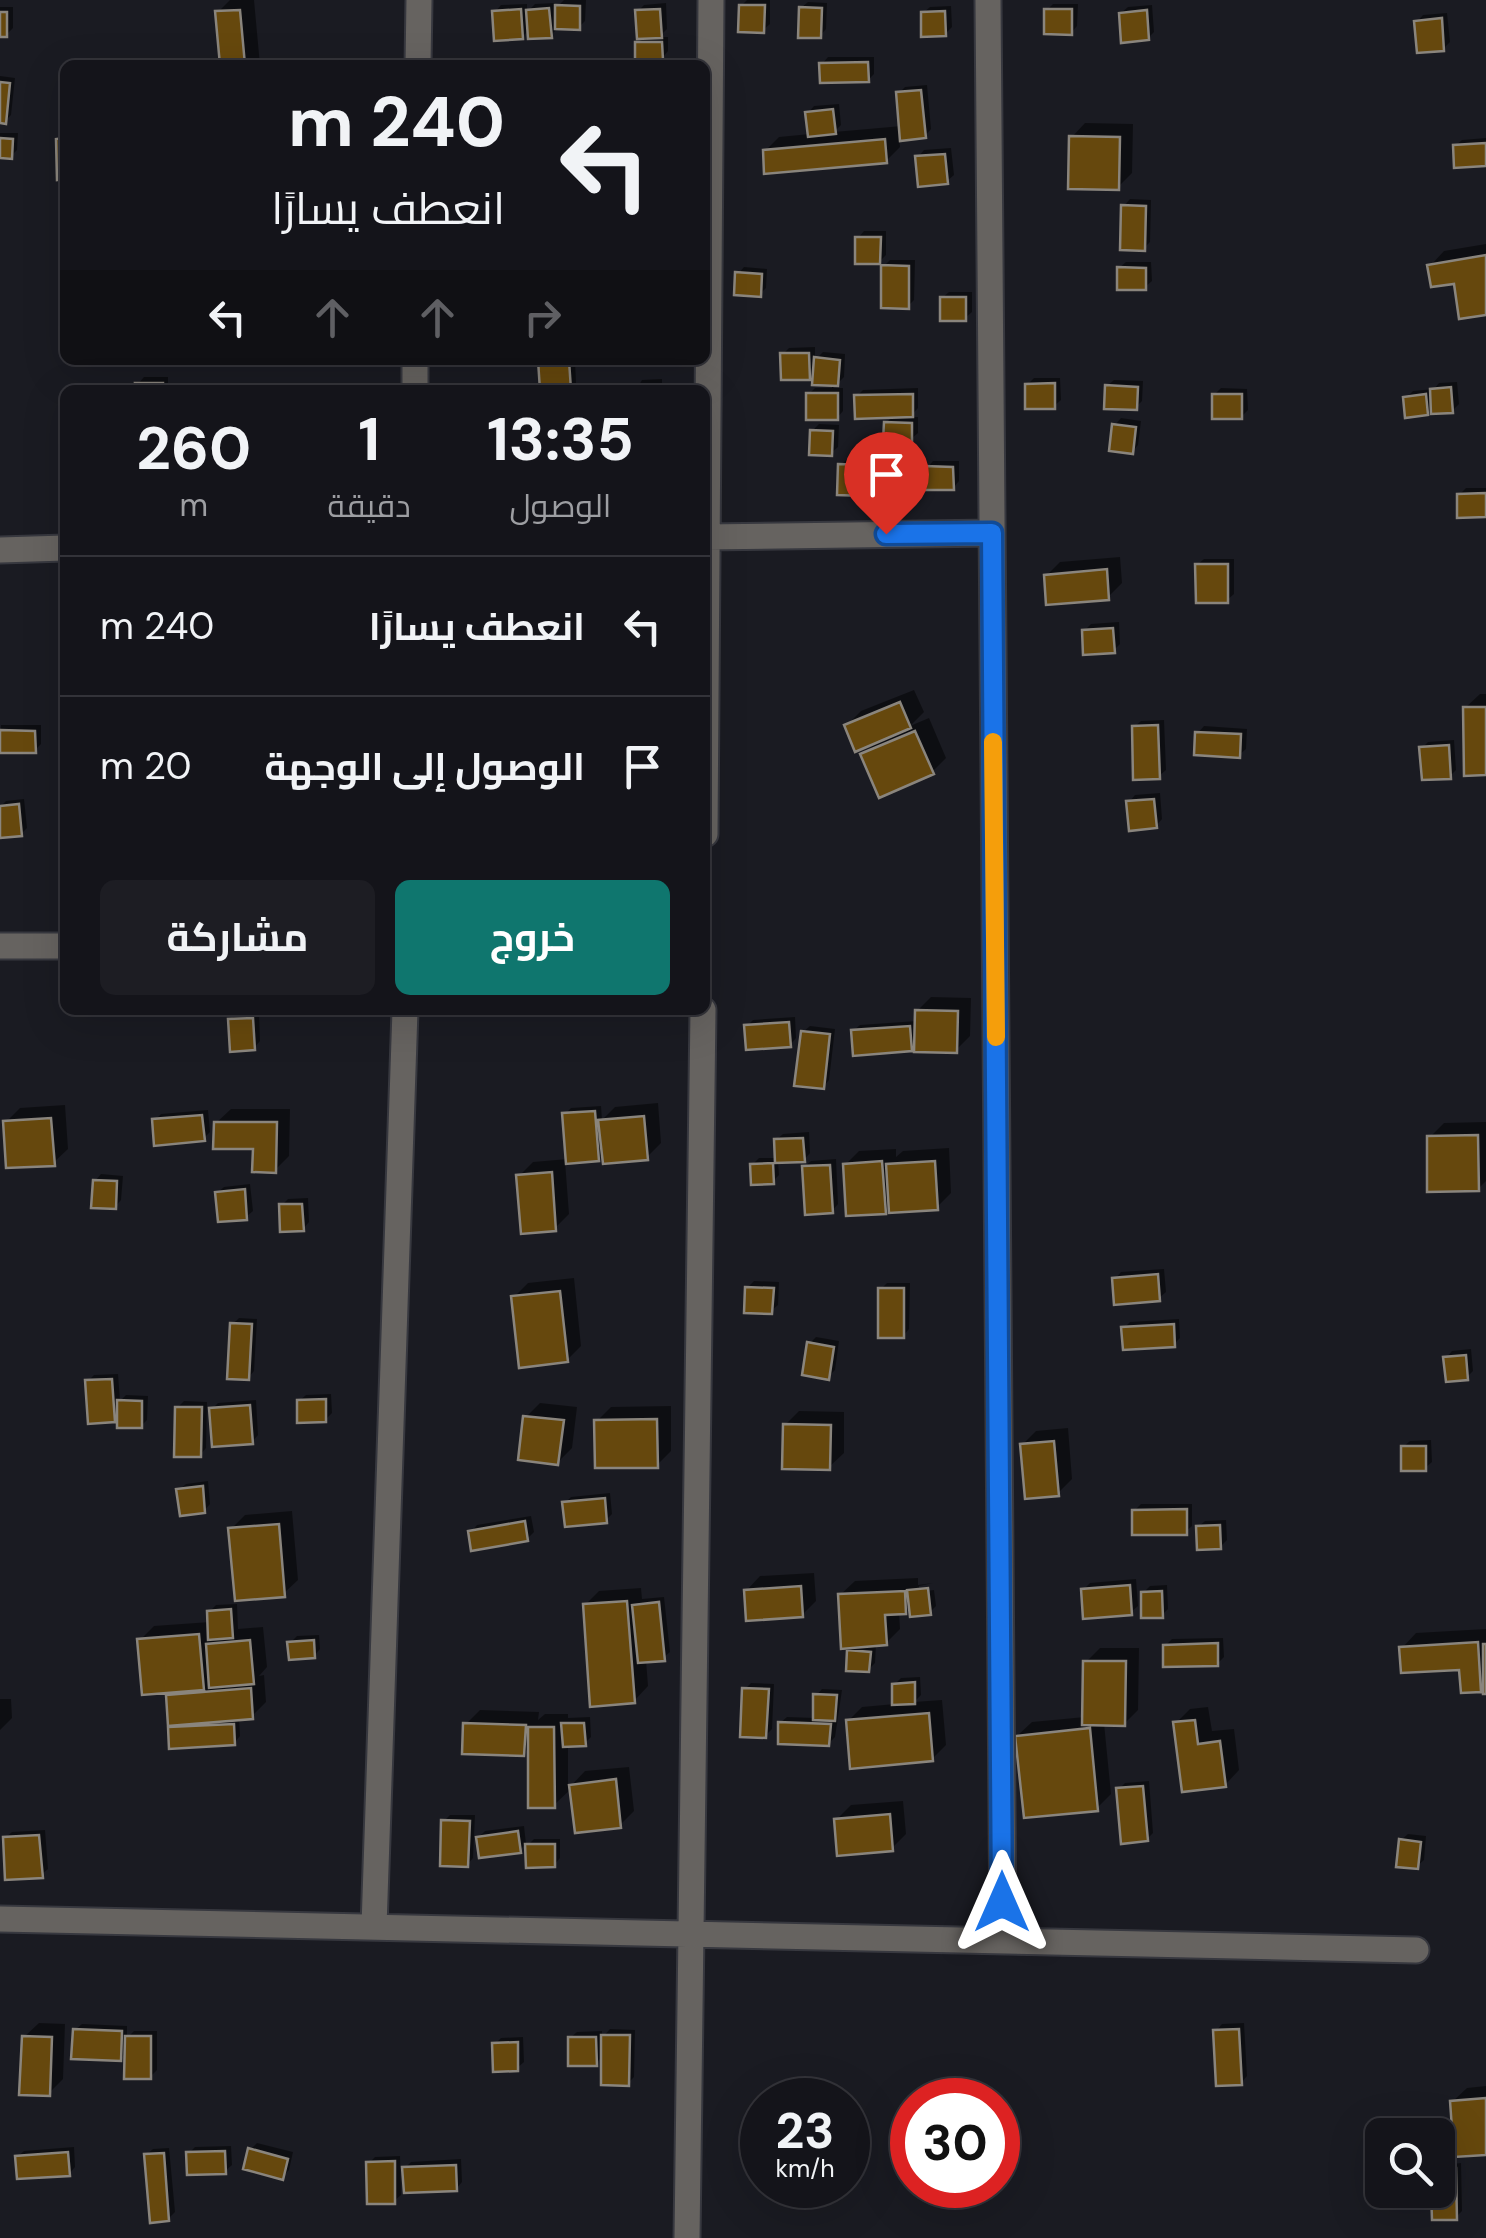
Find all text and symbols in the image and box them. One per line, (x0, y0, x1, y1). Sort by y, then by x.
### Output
text: 240 m (288, 77, 505, 168)
icon: left (540, 100, 670, 230)
text: انعطف يسارًا (271, 179, 505, 238)
icon: left (200, 290, 255, 345)
icon: ahead (305, 290, 360, 345)
icon: ahead (410, 290, 465, 345)
icon: right (515, 290, 570, 345)
text: 1 (358, 400, 380, 479)
text: 13:35 (487, 400, 634, 479)
text: 260 (136, 409, 251, 488)
pin (844, 432, 929, 535)
icon: arrive (859, 447, 914, 502)
text: m (179, 484, 208, 526)
text: دقيقة (327, 485, 411, 527)
text: الوصول (509, 485, 611, 527)
icon: left (615, 599, 670, 654)
text: 240 m (100, 601, 214, 651)
text: انعطف يسارًا (369, 602, 585, 652)
icon: arrive (615, 739, 670, 794)
text: 20 m (100, 741, 191, 791)
text: الوصول إلى الوجهة (264, 742, 585, 792)
button: مشاركة (100, 880, 375, 995)
button: خروج (395, 880, 670, 995)
position arrow (950, 1850, 1054, 1954)
speed limit sign: 30 (890, 2078, 1020, 2208)
text: 23 (776, 2098, 835, 2164)
map controls (1365, 2118, 1455, 2208)
button: search (1365, 2118, 1455, 2208)
text: km/h (775, 2152, 835, 2185)

